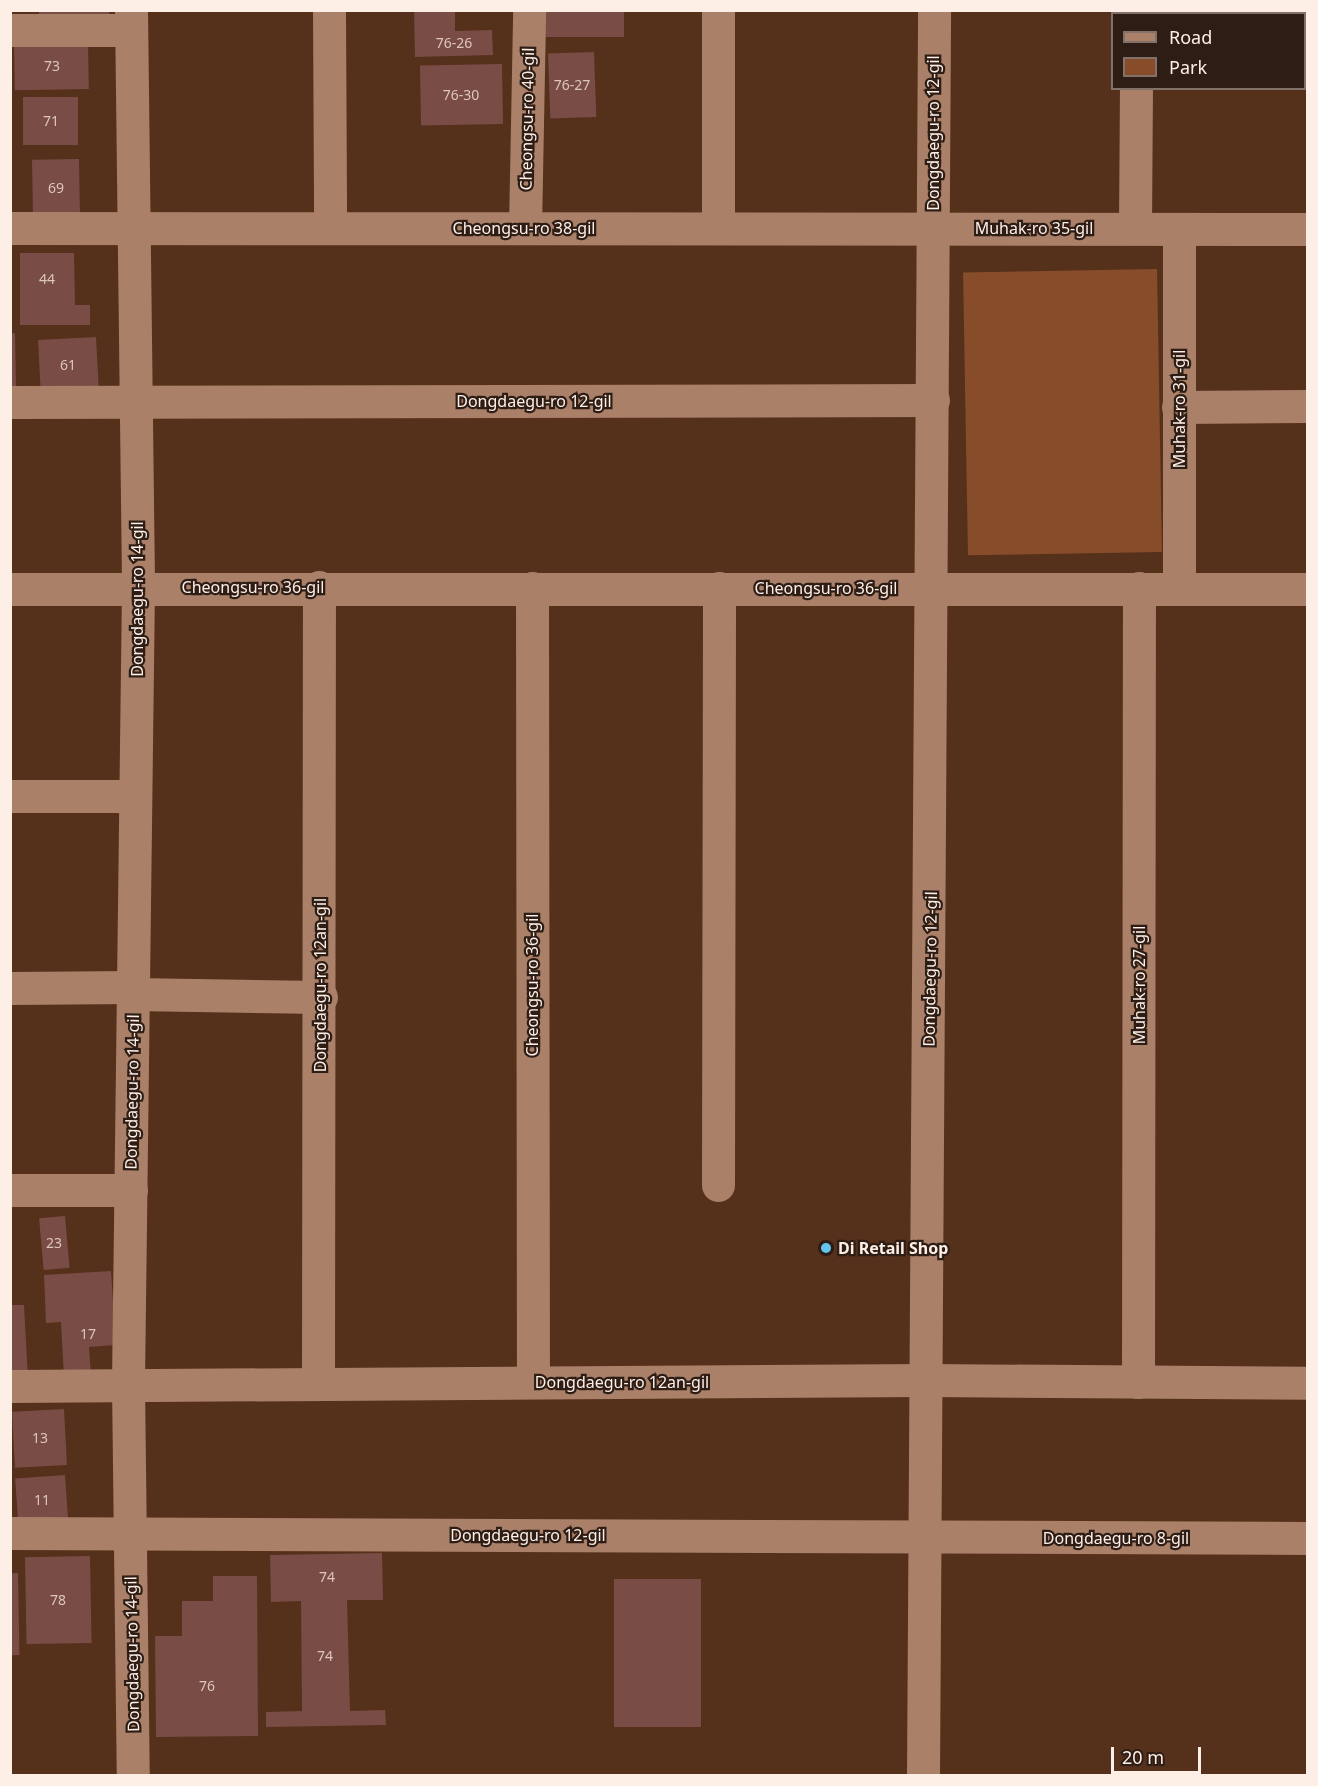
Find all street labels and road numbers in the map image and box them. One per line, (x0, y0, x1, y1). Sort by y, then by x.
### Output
street label: Cheongsu-ro 40-gil (516, 47, 538, 191)
street label: Dongdaegu-ro 12-gil (923, 55, 943, 211)
street label: Cheongsu-ro 38-gil (453, 218, 595, 238)
street label: Muhak-ro 35-gil (975, 218, 1093, 238)
street label: Muhak-ro 31-gil (1169, 350, 1189, 468)
street label: Dongdaegu-ro 12-gil (456, 391, 612, 411)
street label: Dongdaegu-ro 14-gil (127, 521, 147, 677)
street label: Cheongsu-ro 36-gil (182, 577, 324, 597)
street label: Cheongsu-ro 36-gil (755, 578, 897, 598)
street label: Dongdaegu-ro 12-gil (919, 891, 941, 1047)
street label: Dongdaegu-ro 12an-gil (310, 898, 330, 1072)
street label: Cheongsu-ro 36-gil (522, 914, 542, 1056)
street label: Muhak-ro 27-gil (1129, 926, 1149, 1044)
street label: Dongdaegu-ro 14-gil (121, 1014, 143, 1170)
street label: Dongdaegu-ro 12an-gil (535, 1372, 709, 1392)
street label: Dongdaegu-ro 12-gil (450, 1525, 606, 1545)
street label: Dongdaegu-ro 8-gil (1043, 1528, 1189, 1548)
street label: Dongdaegu-ro 14-gil (121, 1576, 143, 1732)

